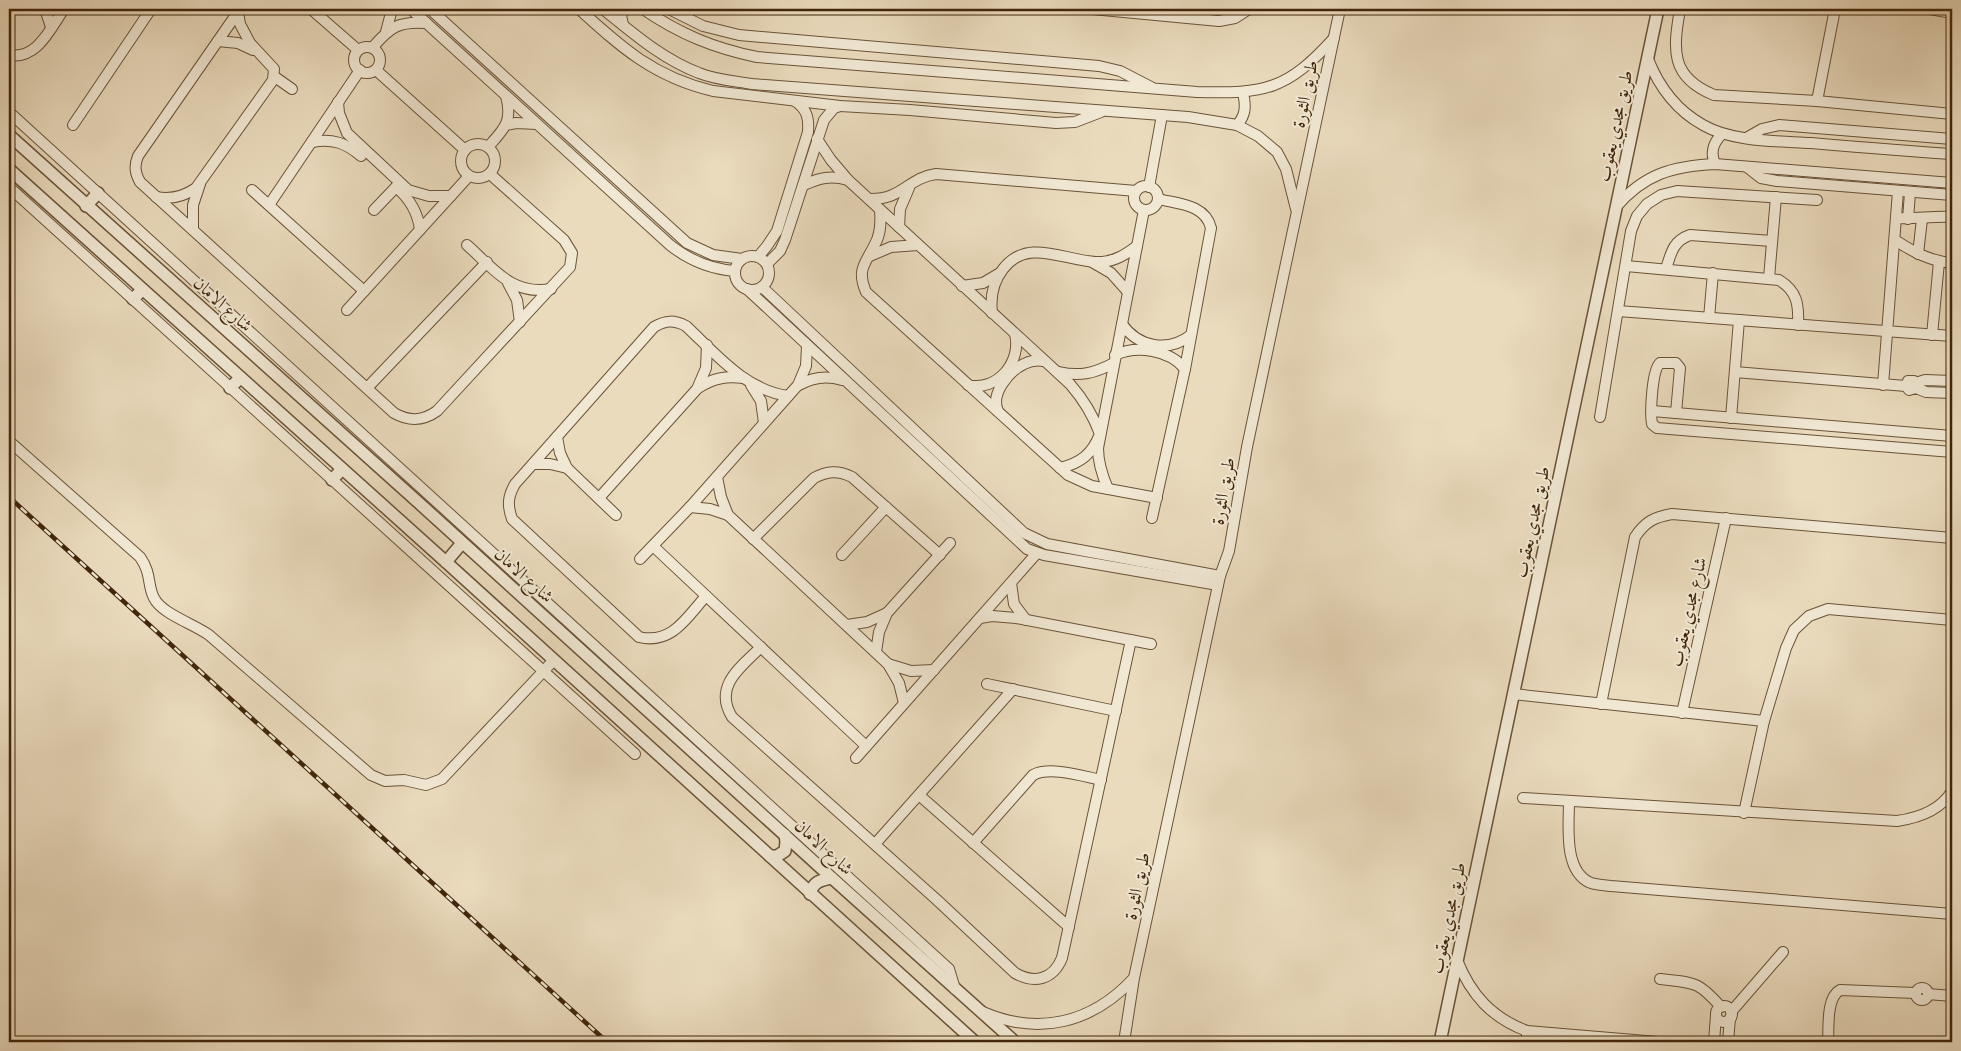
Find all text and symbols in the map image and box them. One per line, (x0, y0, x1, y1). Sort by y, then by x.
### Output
street label: طريق الثورة (1288, 58, 1325, 130)
street label: طريق مجدي يعقوب (1593, 68, 1641, 185)
street label: شارع الامان (186, 272, 256, 339)
street label: طريق الثورة (1207, 456, 1242, 527)
street label: طريق مجدي يعقوب (1510, 464, 1558, 581)
street label: شارع الامان (487, 543, 557, 610)
street label: شارع مجدي يعقوب (1666, 555, 1715, 670)
street label: شارع الامان (787, 815, 857, 883)
street label: طريق الثورة (1120, 850, 1157, 922)
street label: طريق مجدي يعقوب (1426, 860, 1474, 977)

